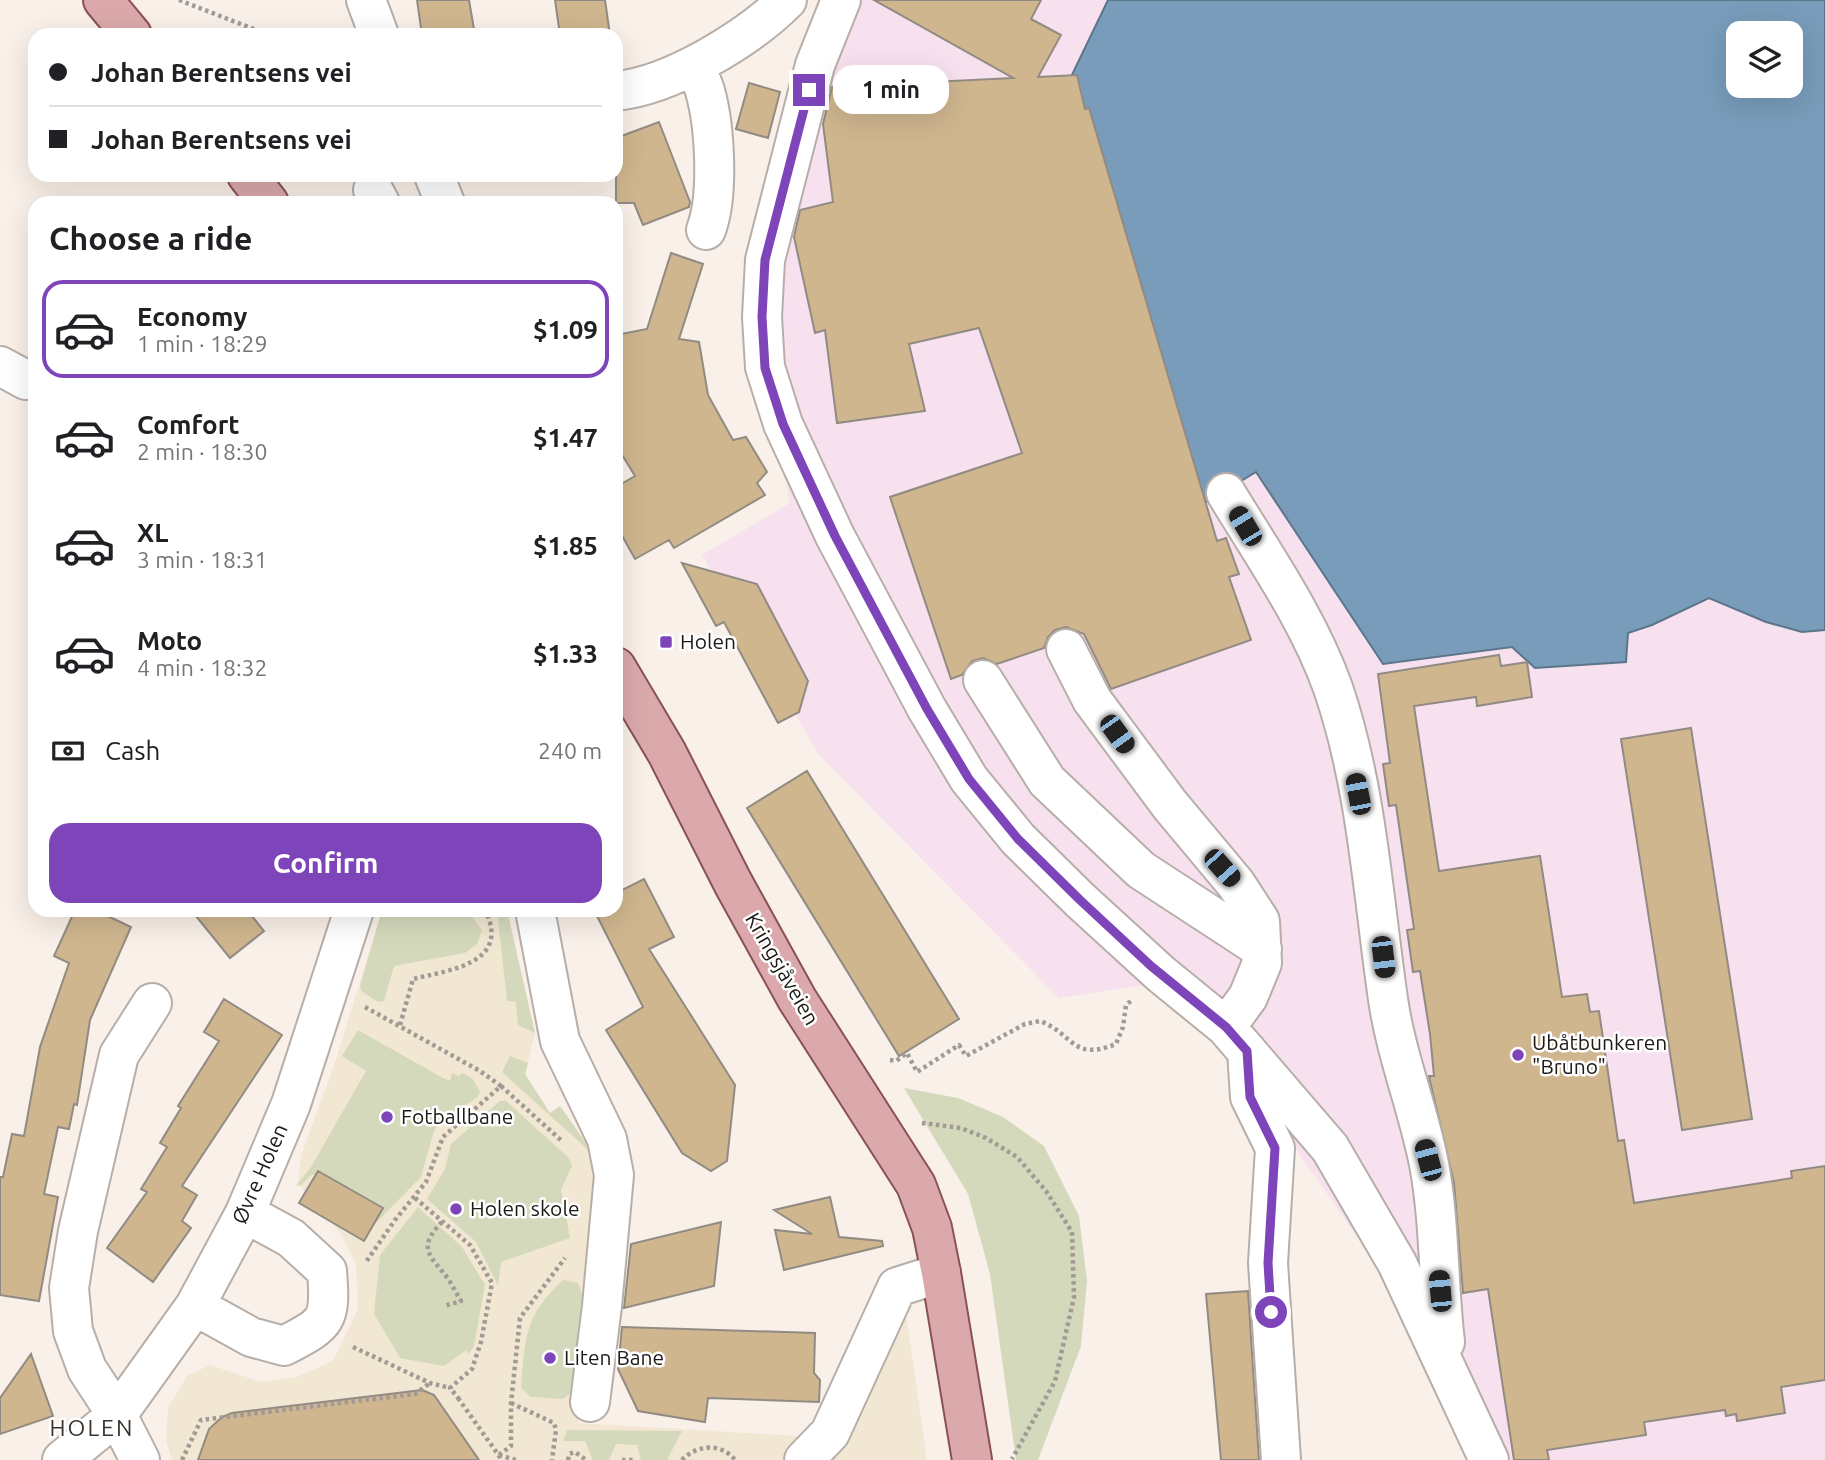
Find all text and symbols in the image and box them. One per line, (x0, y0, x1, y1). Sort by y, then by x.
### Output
map controls (1726, 21, 1803, 98)
button: layers (1726, 21, 1803, 98)
text: Johan Berentsens vei (91, 58, 352, 87)
callout: 1 min (834, 66, 949, 114)
route end (793, 74, 825, 106)
text: 1 min (862, 77, 920, 102)
text: Johan Berentsens vei (91, 125, 352, 154)
text: Choose a ride (49, 220, 252, 256)
icon: car (53, 298, 116, 361)
text: Economy (137, 302, 247, 331)
text: $1.09 (533, 315, 598, 344)
text: 1 min · 18:29 (137, 331, 268, 356)
icon: car (53, 406, 116, 469)
text: Comfort (137, 410, 240, 439)
text: $1.47 (533, 423, 598, 452)
text: 2 min · 18:30 (137, 439, 268, 464)
car (1226, 503, 1265, 549)
icon: car (53, 514, 116, 577)
text: XL (137, 518, 168, 547)
text: $1.85 (533, 531, 598, 560)
text: 3 min · 18:31 (137, 547, 268, 572)
icon: car (53, 622, 116, 685)
text: Moto (137, 626, 202, 655)
place label: Holen (680, 629, 736, 653)
marker: Holen (658, 634, 674, 650)
text: $1.33 (533, 639, 598, 668)
text: 4 min · 18:32 (137, 655, 268, 680)
car (1097, 711, 1138, 757)
icon: cash (49, 732, 87, 770)
text: Cash (105, 736, 160, 765)
text: 240 m (538, 738, 602, 763)
car (1344, 771, 1373, 817)
button: Confirm (49, 823, 602, 903)
car (1201, 845, 1244, 891)
street label: Kringsjåveien (741, 908, 825, 1029)
car (1371, 935, 1396, 979)
place label: Ubåtbunkeren "Bruno" (1532, 1030, 1667, 1078)
marker: Ubåtbunkeren "Bruno" (1510, 1047, 1526, 1063)
place label: Fotballbane (401, 1104, 513, 1128)
marker: Fotballbane (379, 1109, 395, 1125)
street label: Øvre Holen (226, 1120, 292, 1227)
car (1413, 1137, 1444, 1183)
place label: Holen skole (470, 1196, 580, 1220)
marker: Holen skole (448, 1201, 464, 1217)
car (1428, 1269, 1453, 1313)
route start (1255, 1296, 1287, 1328)
place label: Liten Bane (564, 1345, 664, 1369)
marker: Liten Bane (542, 1350, 558, 1366)
district label: HOLEN (50, 1415, 134, 1440)

